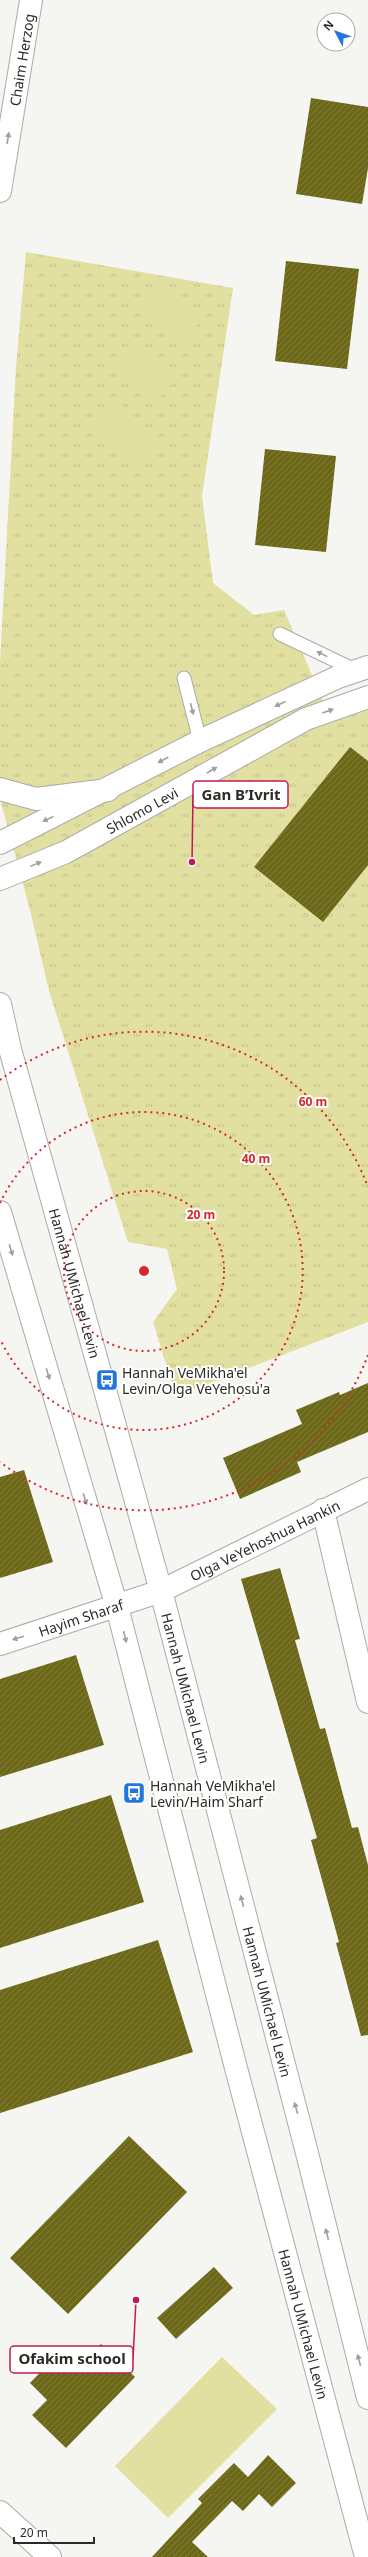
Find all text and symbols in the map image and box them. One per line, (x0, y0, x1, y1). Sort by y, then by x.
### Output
street label: Chaim Herzog (4, 12, 38, 107)
north arrow (316, 12, 356, 52)
text: N (319, 17, 337, 33)
one-way arrow (5, 132, 11, 144)
one-way arrow (316, 651, 327, 657)
one-way arrow (275, 701, 286, 707)
one-way arrow (190, 703, 196, 715)
one-way arrow (322, 708, 334, 714)
one-way arrow (158, 757, 169, 763)
one-way arrow (206, 766, 218, 773)
callout: Gan B’Ivrit (193, 781, 288, 808)
street label: Shlomo Levi (103, 782, 181, 838)
text: Gan B’Ivrit (202, 784, 281, 804)
one-way arrow (42, 816, 53, 822)
one-way arrow (31, 861, 43, 867)
text: 60 m (299, 1093, 327, 1110)
text: 40 m (242, 1150, 270, 1167)
street label: Hannah UMichael Levin (45, 1206, 105, 1360)
text: 20 m (187, 1206, 215, 1223)
one-way arrow (8, 1244, 14, 1256)
centre of rings (137, 1264, 151, 1278)
place label: Hannah VeMikha'el Levin/Olga VeYehosu'a (122, 1363, 270, 1398)
bus stop icon: Hannah VeMikha'el Levin/Olga VeYehosu'a (94, 1367, 120, 1393)
one-way arrow (45, 1369, 51, 1381)
one-way arrow (82, 1493, 88, 1505)
street label: Olga VeYehoshua Hankin (186, 1495, 343, 1585)
street label: Hayim Sharaf (36, 1594, 127, 1640)
street label: Hannah UMichael Levin (158, 1611, 215, 1765)
one-way arrow (122, 1632, 128, 1644)
one-way arrow (11, 1635, 23, 1641)
place label: Hannah VeMikha'el Levin/Haim Sharf (150, 1776, 276, 1811)
bus stop icon: Hannah VeMikha'el Levin/Haim Sharf (121, 1780, 147, 1806)
one-way arrow (239, 1895, 245, 1907)
street label: Hannah UMichael Levin (239, 1924, 296, 2079)
one-way arrow (292, 2102, 298, 2114)
one-way arrow (324, 2228, 330, 2240)
street label: Hannah UMichael Levin (275, 2247, 333, 2401)
callout: Ofakim school (10, 2346, 133, 2373)
text: Ofakim school (18, 2348, 126, 2368)
one-way arrow (355, 2354, 361, 2367)
scale bar (14, 2519, 94, 2545)
text: 20 m (20, 2524, 48, 2541)

